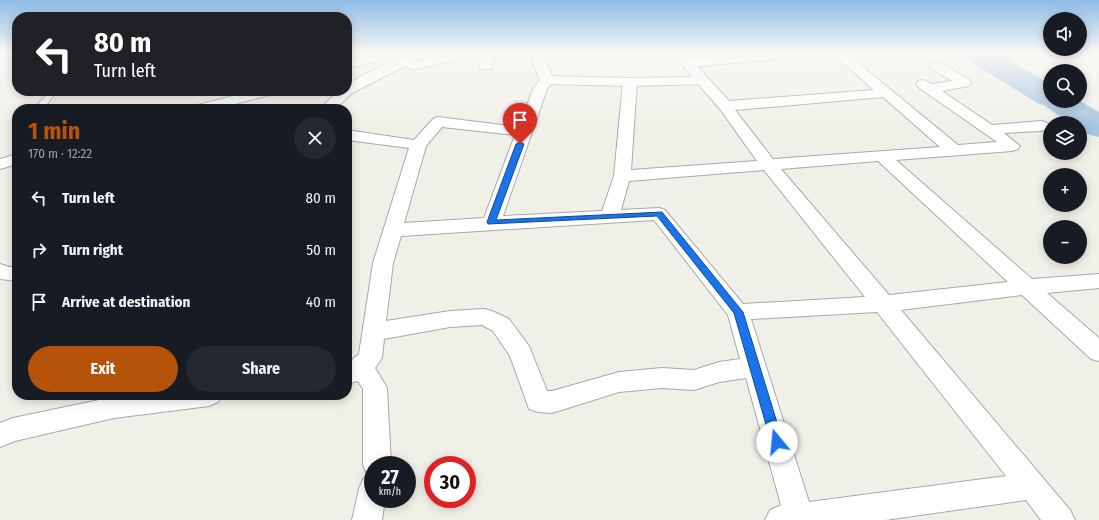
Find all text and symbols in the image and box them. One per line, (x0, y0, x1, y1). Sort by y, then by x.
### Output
map controls (1043, 12, 1087, 264)
button: sound (1043, 12, 1087, 56)
text: 80 m (94, 26, 151, 59)
icon: left (28, 28, 80, 80)
text: Turn left (94, 60, 156, 82)
button: search (1043, 64, 1087, 108)
pin (503, 103, 537, 144)
icon: arrive (509, 109, 531, 131)
button: layers (1043, 116, 1087, 160)
text: 1 min (28, 117, 80, 145)
button: close (294, 117, 336, 159)
text: 170 m · 12:22 (28, 146, 92, 161)
button: + (1043, 168, 1087, 212)
icon: left (28, 187, 50, 209)
text: Turn left (62, 189, 115, 207)
text: 80 m (306, 189, 336, 207)
button: − (1043, 220, 1087, 264)
icon: right (28, 239, 50, 261)
text: Turn right (62, 241, 123, 259)
text: 50 m (306, 241, 336, 259)
icon: arrive (28, 291, 50, 313)
text: Arrive at destination (62, 293, 190, 311)
text: 40 m (306, 293, 336, 311)
button: Exit (28, 346, 178, 392)
button: Share (186, 346, 336, 392)
position arrow (756, 421, 798, 463)
speed limit sign: 30 (424, 456, 476, 508)
text: 27 (381, 465, 399, 489)
text: km/h (379, 486, 401, 498)

